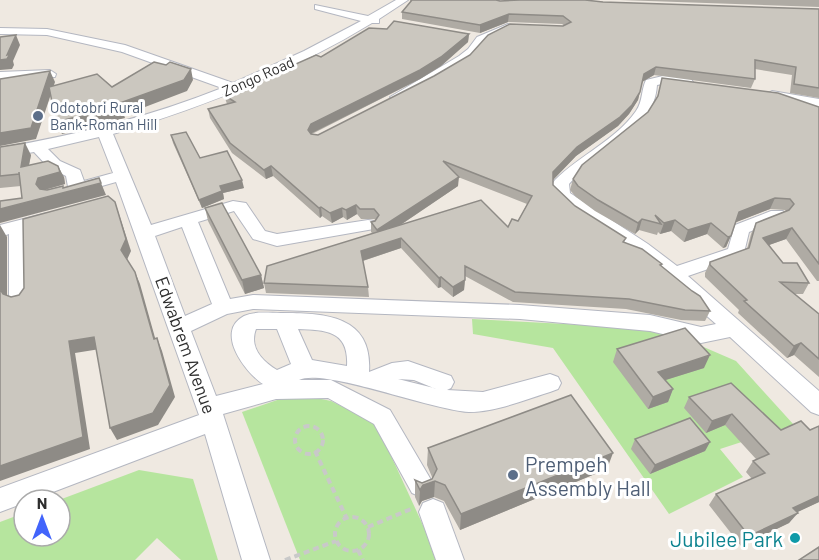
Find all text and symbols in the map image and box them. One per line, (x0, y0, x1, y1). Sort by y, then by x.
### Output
street label: Zongo Road (219, 52, 297, 100)
place label: Odotobri Rural Bank-Roman Hill (50, 98, 157, 133)
marker: Odotobri Rural Bank-Roman Hill (31, 109, 45, 123)
street label: Edwabrem Avenue (151, 273, 221, 417)
place label: Prempeh Assembly Hall (525, 451, 650, 500)
marker: Prempeh Assembly Hall (506, 468, 520, 482)
north arrow (12, 488, 72, 548)
text: N (37, 493, 47, 512)
place label: Jubilee Park (670, 526, 783, 551)
marker: Jubilee Park (788, 531, 802, 545)

